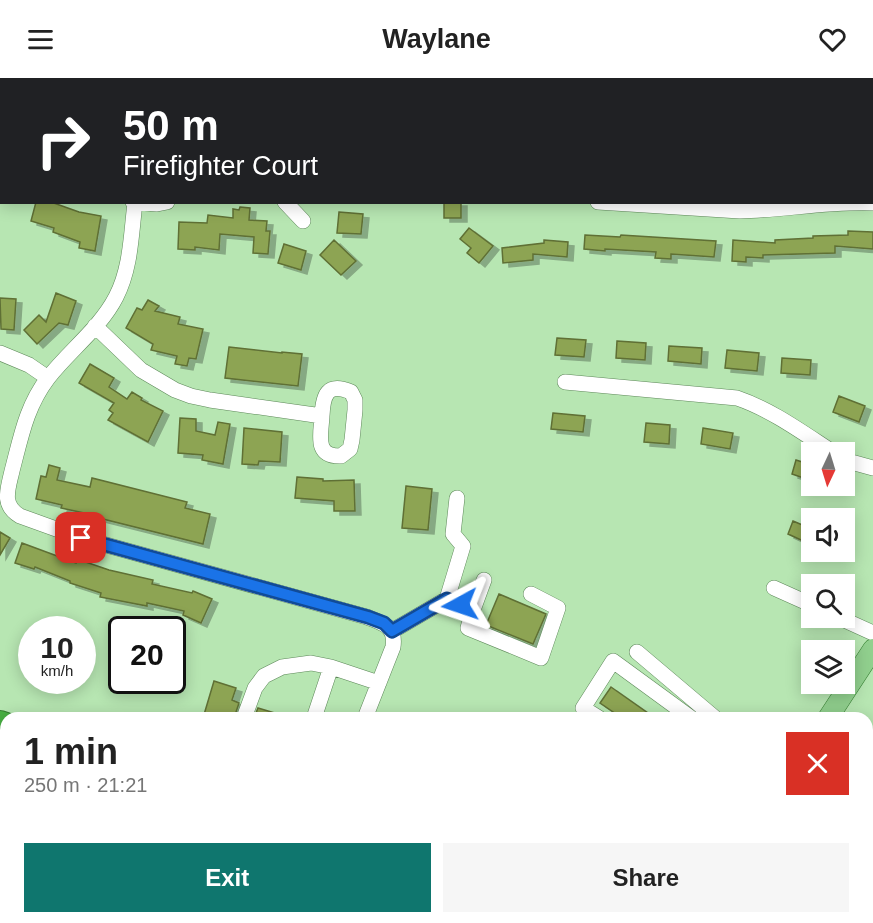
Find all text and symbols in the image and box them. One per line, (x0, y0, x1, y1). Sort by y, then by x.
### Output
icon: menu (24, 23, 57, 56)
icon: heart (816, 23, 849, 56)
text: Waylane (382, 24, 491, 54)
icon: right (24, 102, 102, 180)
text: 50 m (123, 102, 219, 149)
text: Firefighter Court (123, 151, 318, 181)
north arrow (801, 442, 855, 496)
map controls (801, 442, 855, 694)
button: sound (801, 508, 855, 562)
pin (55, 512, 106, 563)
icon: arrive (64, 521, 97, 554)
position arrow (428, 573, 492, 637)
button: search (801, 574, 855, 628)
speed limit sign: 20 (108, 616, 186, 694)
text: 10 (40, 631, 74, 664)
button: layers (801, 640, 855, 694)
text: km/h (41, 662, 73, 679)
text: 1 min (24, 731, 118, 772)
button: close (786, 732, 849, 795)
text: 250 m · 21:21 (24, 774, 147, 796)
button: Exit (24, 843, 431, 912)
button: Share (443, 843, 849, 912)

